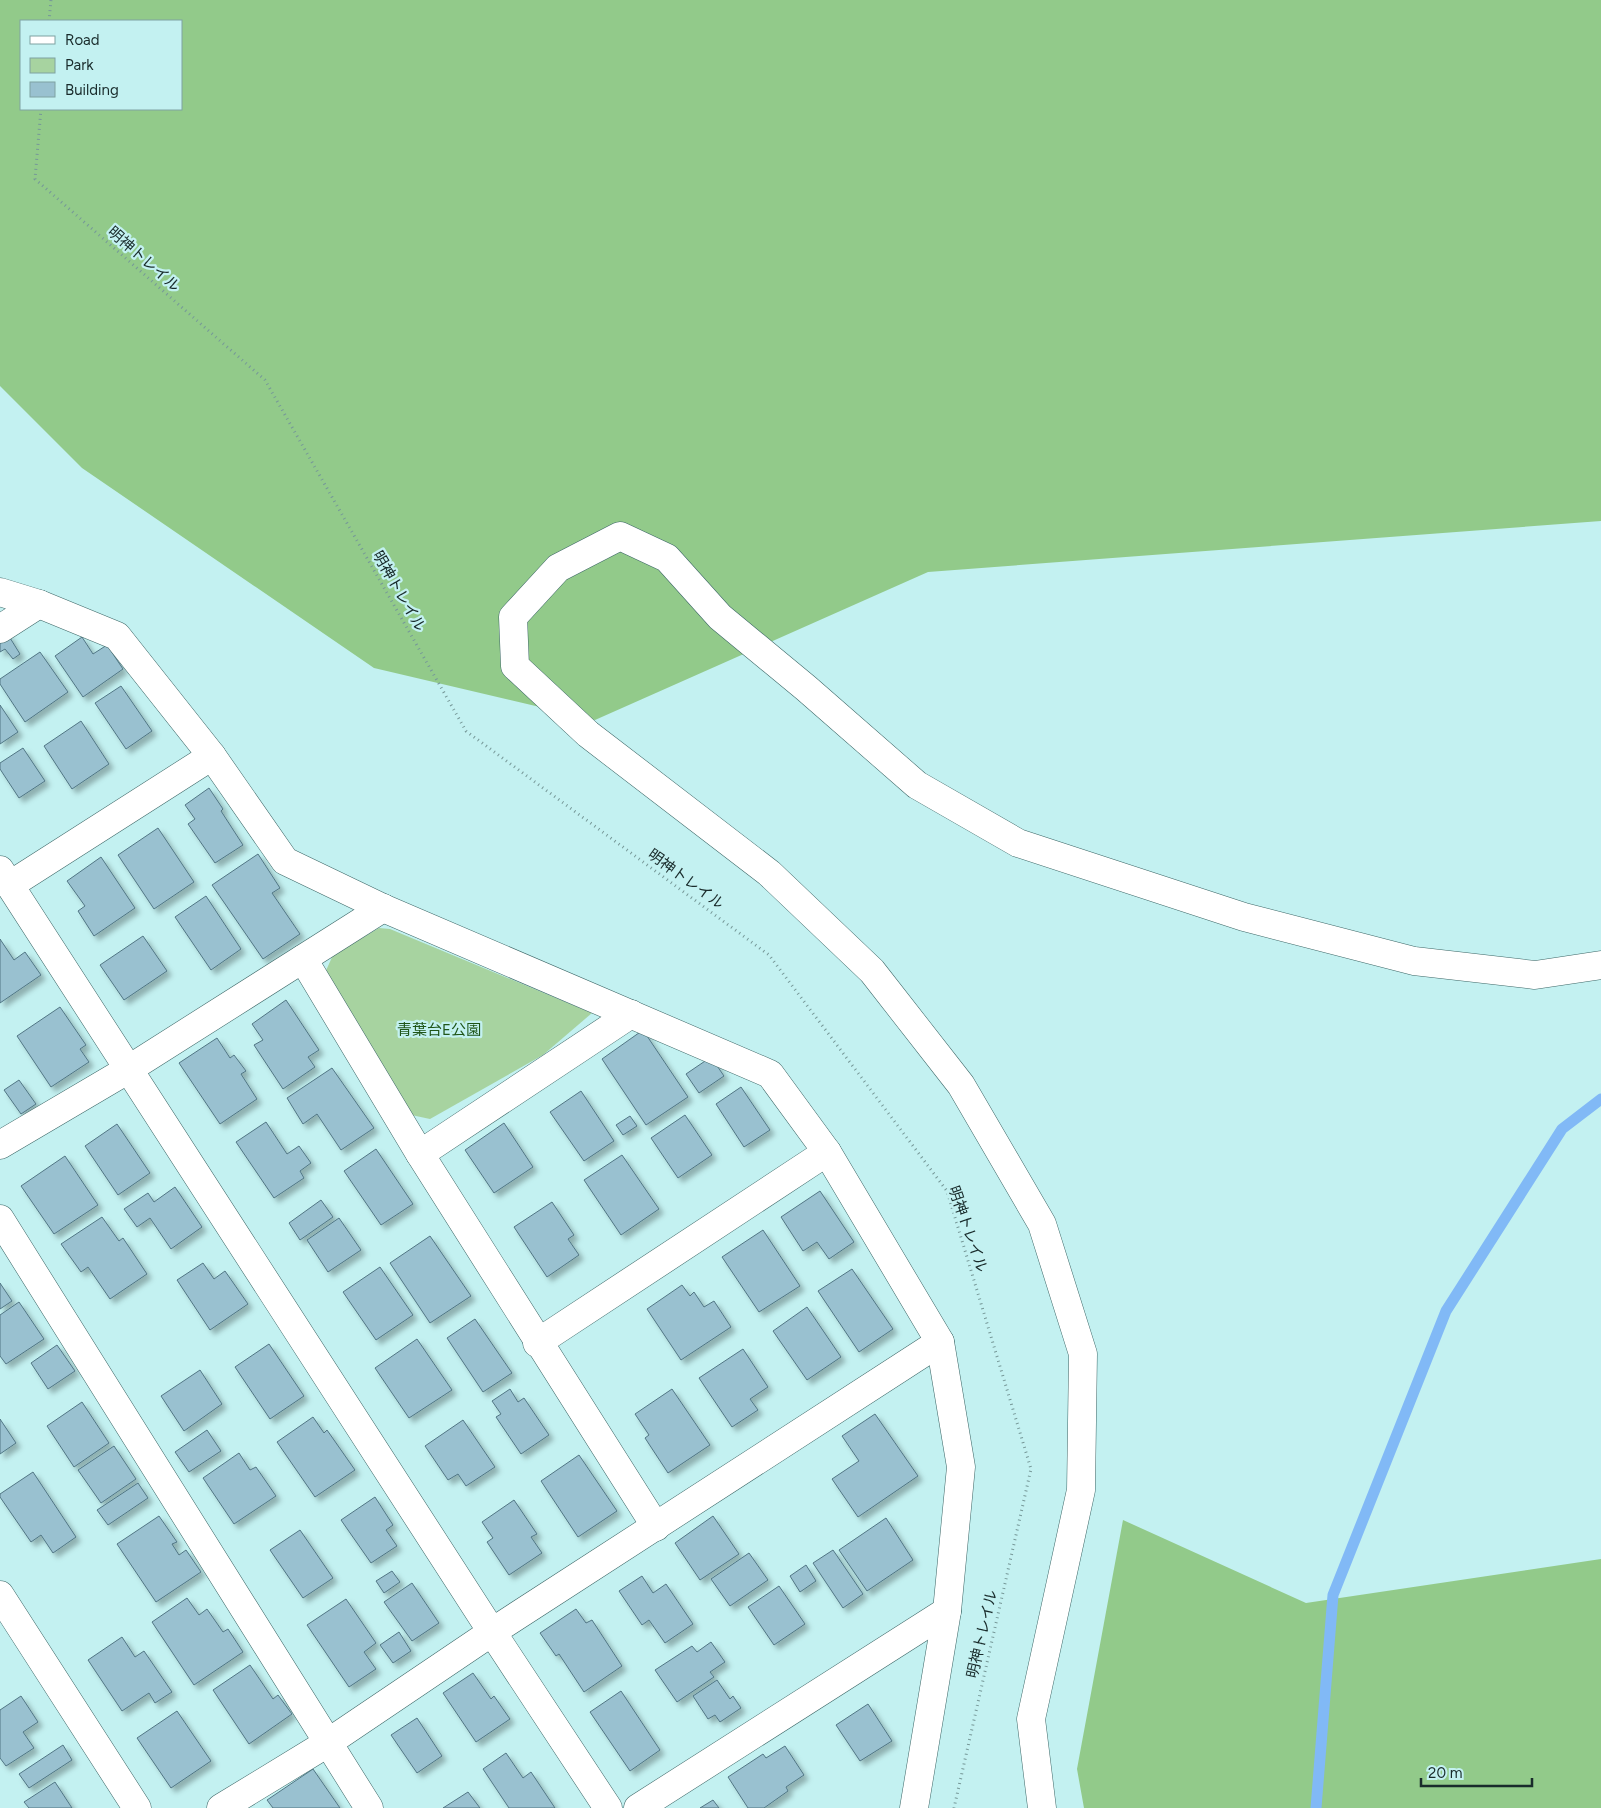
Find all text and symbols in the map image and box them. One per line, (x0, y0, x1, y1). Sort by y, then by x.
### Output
legend (20, 20, 182, 110)
text: Road (65, 31, 100, 49)
text: Park (65, 56, 94, 74)
text: Building (65, 81, 119, 99)
street label: 明神トレイル (104, 223, 184, 295)
street label: 明神トレイル (369, 548, 429, 634)
street label: 明神トレイル (644, 845, 728, 913)
park label: 青葉台E公園 (397, 1021, 481, 1039)
street label: 明神トレイル (945, 1184, 991, 1274)
street label: 明神トレイル (963, 1588, 1001, 1680)
scale bar (1421, 1756, 1532, 1788)
text: 20 m (1428, 1764, 1462, 1782)

